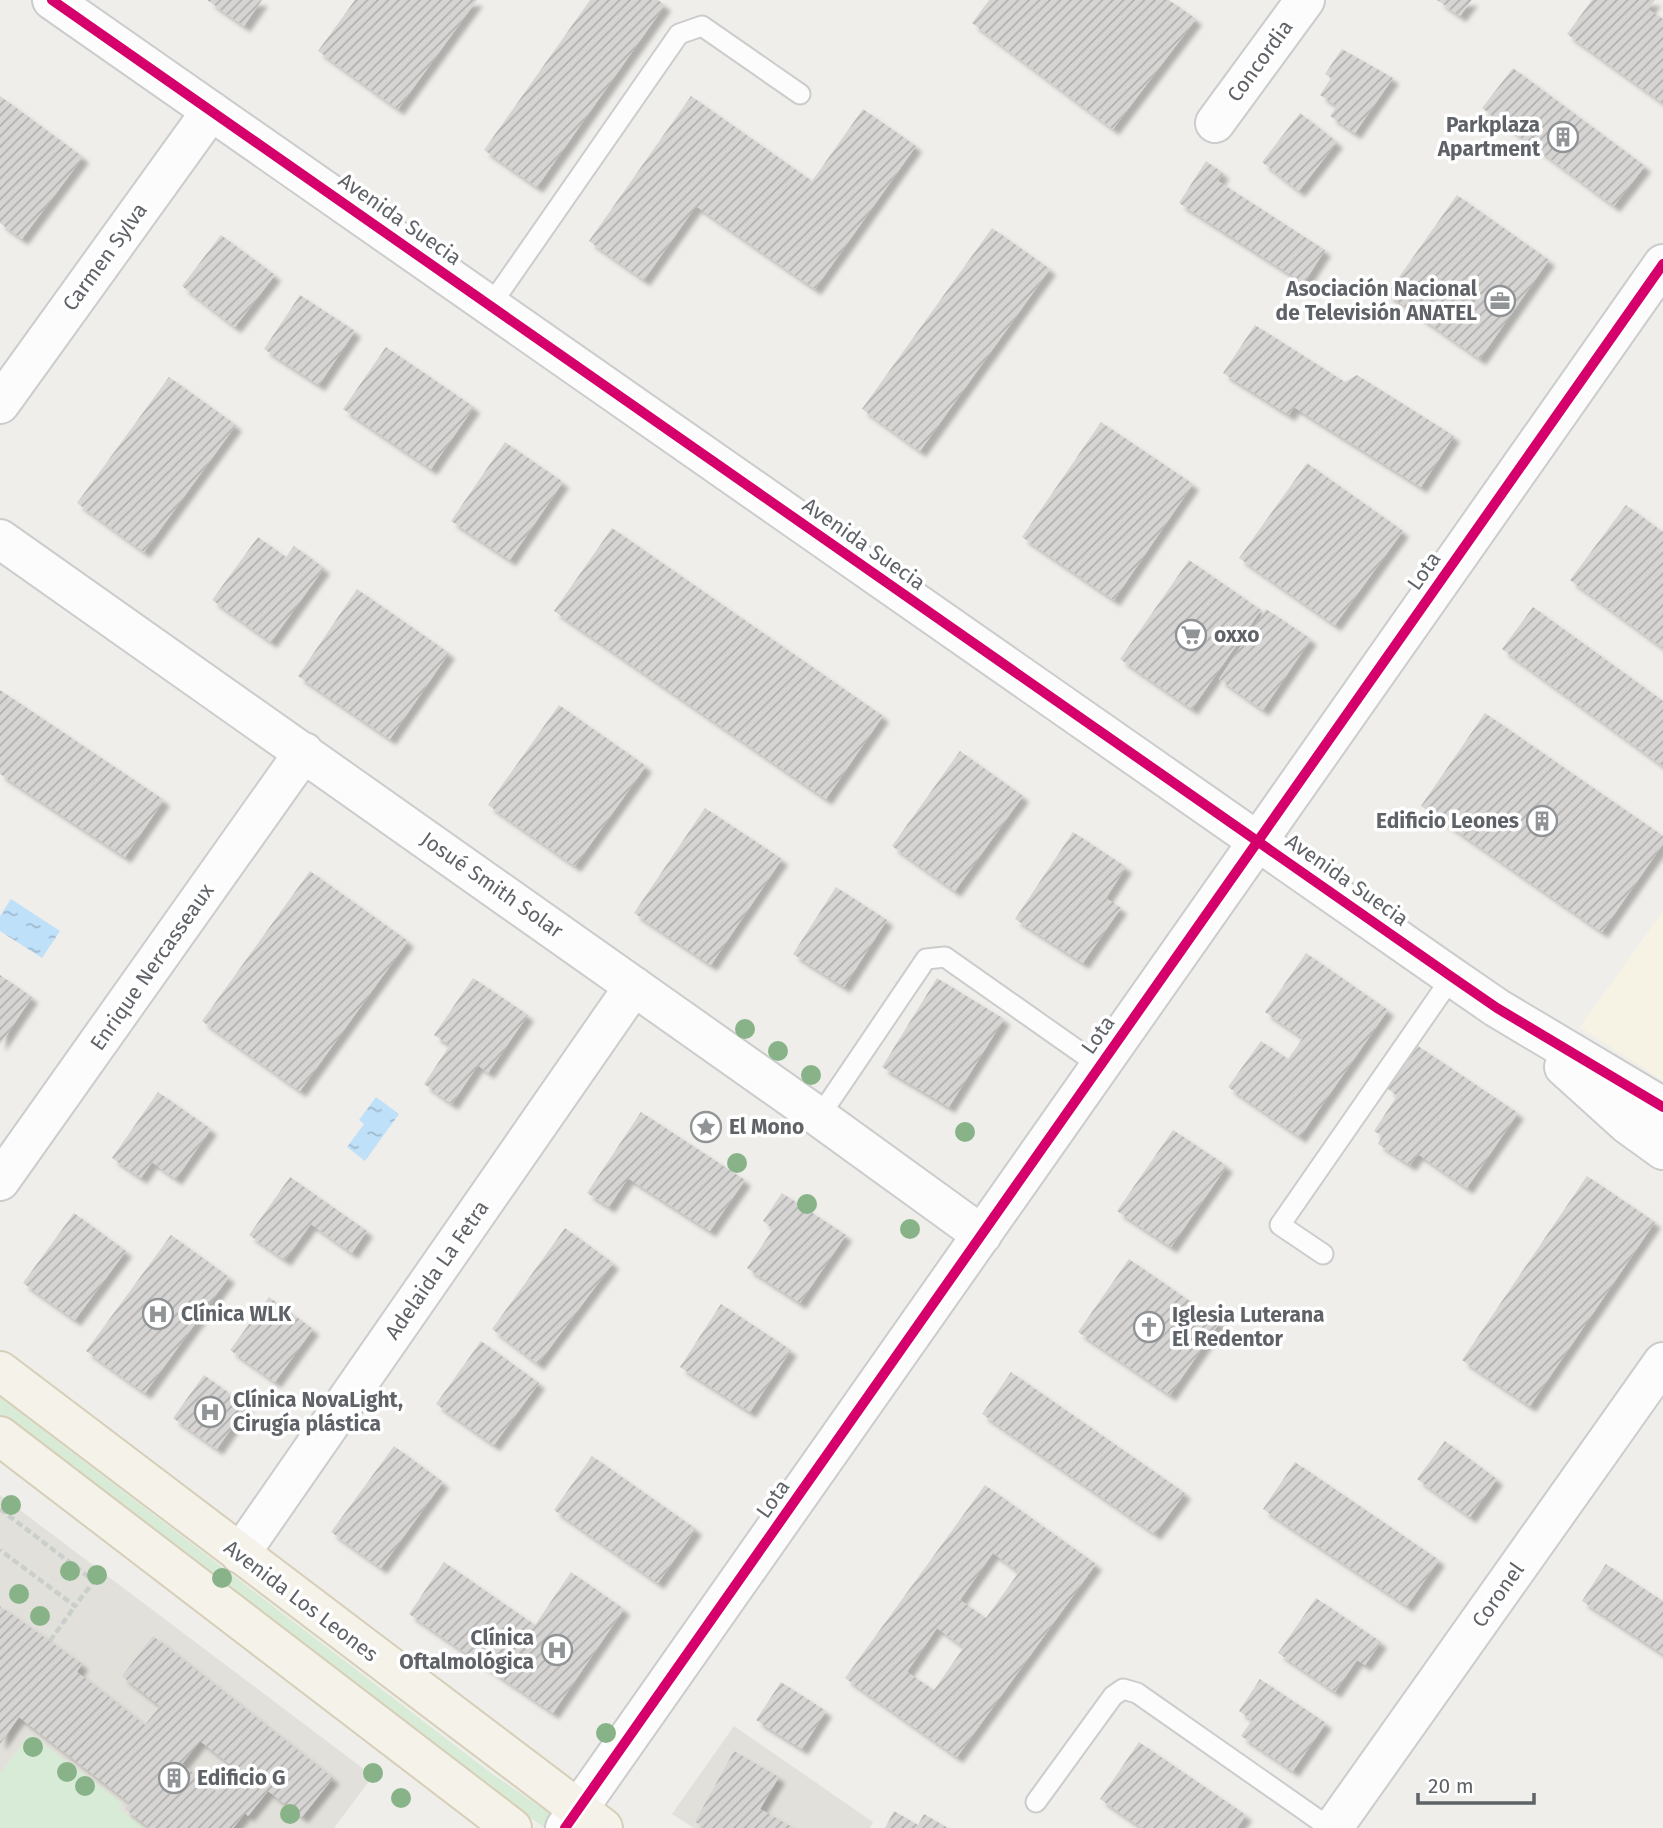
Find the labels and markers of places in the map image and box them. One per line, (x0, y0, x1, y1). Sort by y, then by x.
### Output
place label: Parkplaza Apartment (1437, 112, 1541, 162)
building icon: Parkplaza Apartment (1546, 120, 1580, 154)
place label: Asociación Nacional de Televisión ANATEL (1276, 276, 1478, 326)
office icon: Asociación Nacional de Televisión ANATEL (1483, 284, 1517, 318)
supermarket icon: oxxo (1174, 618, 1208, 652)
place label: oxxo (1214, 622, 1260, 648)
building icon: Edificio Leones (1525, 804, 1559, 838)
place label: Edificio Leones (1376, 808, 1519, 834)
place icon: El Mono (689, 1110, 723, 1144)
place label: El Mono (729, 1114, 804, 1140)
hospital icon: Clínica WLK (141, 1297, 175, 1331)
place label: Clínica WLK (181, 1301, 292, 1327)
place label: Iglesia Luterana El Redentor (1172, 1302, 1325, 1352)
church icon: Iglesia Luterana El Redentor (1132, 1310, 1166, 1344)
place label: Clínica NovaLight, Cirugía plástica (233, 1387, 403, 1437)
hospital icon: Clínica NovaLight, Cirugía plástica (193, 1395, 227, 1429)
place label: Clínica Oftalmológica (399, 1625, 534, 1675)
hospital icon: Clínica Oftalmológica (540, 1633, 574, 1667)
building icon: Edificio G (157, 1761, 191, 1795)
place label: Edificio G (197, 1765, 286, 1791)

